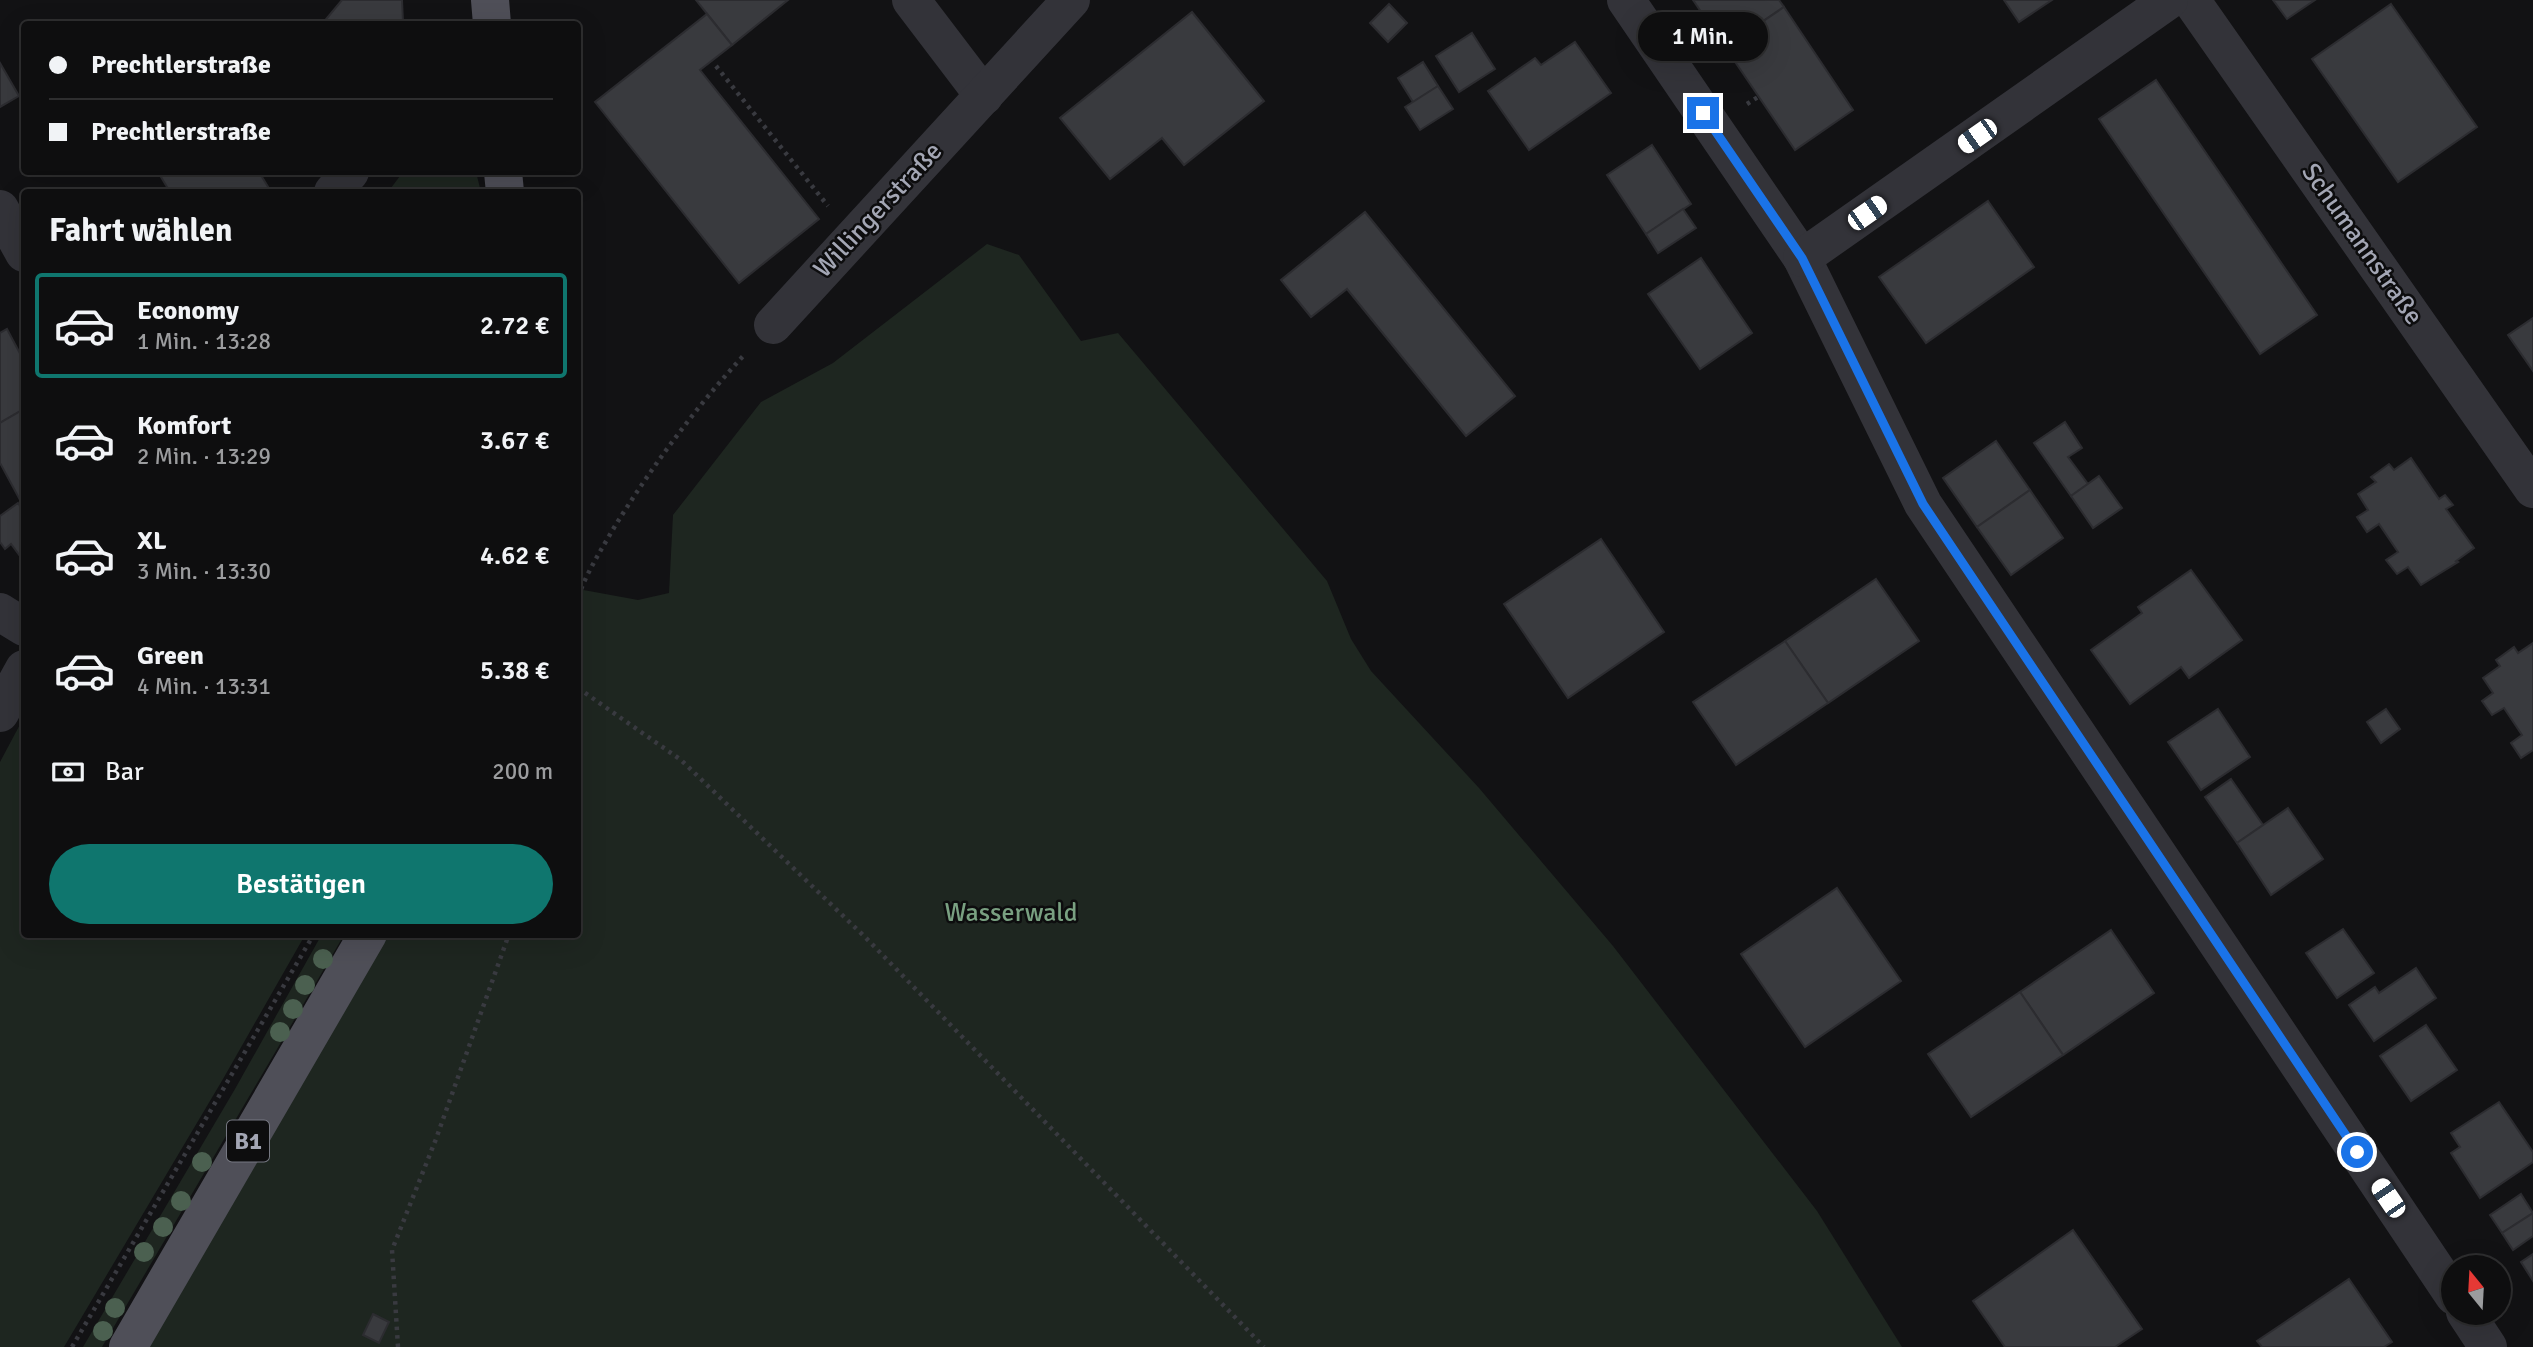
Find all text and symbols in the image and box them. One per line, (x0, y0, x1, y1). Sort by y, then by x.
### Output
callout: 1 Min. (1638, 11, 1768, 60)
text: 1 Min. (1672, 22, 1734, 51)
text: Prechtlerstraße (91, 49, 271, 81)
route end (1687, 97, 1719, 129)
car (1954, 115, 2001, 157)
text: Prechtlerstraße (91, 116, 271, 148)
street label: Willingerstraße (807, 135, 949, 285)
street label: Schumannstraße (2294, 157, 2430, 331)
car (1844, 192, 1891, 234)
text: Fahrt wählen (49, 211, 233, 250)
icon: car (53, 294, 116, 357)
text: Economy (137, 295, 239, 327)
text: 2.72 € (480, 310, 549, 342)
text: 1 Min. · 13:28 (137, 327, 271, 356)
icon: car (53, 409, 116, 472)
text: Komfort (137, 410, 231, 442)
text: 3.67 € (480, 425, 549, 457)
text: 2 Min. · 13:29 (137, 442, 271, 471)
icon: car (53, 524, 116, 587)
text: XL (137, 525, 167, 557)
text: 4.62 € (480, 540, 549, 572)
text: 3 Min. · 13:30 (137, 557, 271, 586)
icon: car (53, 639, 116, 702)
text: Green (137, 640, 204, 672)
text: 5.38 € (480, 655, 549, 687)
text: 4 Min. · 13:31 (137, 672, 271, 701)
icon: cash (49, 753, 87, 791)
text: Bar (105, 756, 143, 788)
text: 200 m (492, 757, 553, 786)
button: Bestätigen (49, 844, 553, 924)
park label: Wasserwald (944, 897, 1078, 929)
road number: B1 (227, 1120, 269, 1162)
route start (2341, 1136, 2373, 1168)
car (2368, 1175, 2409, 1221)
north arrow (2441, 1255, 2511, 1325)
map controls (2441, 1255, 2511, 1325)

